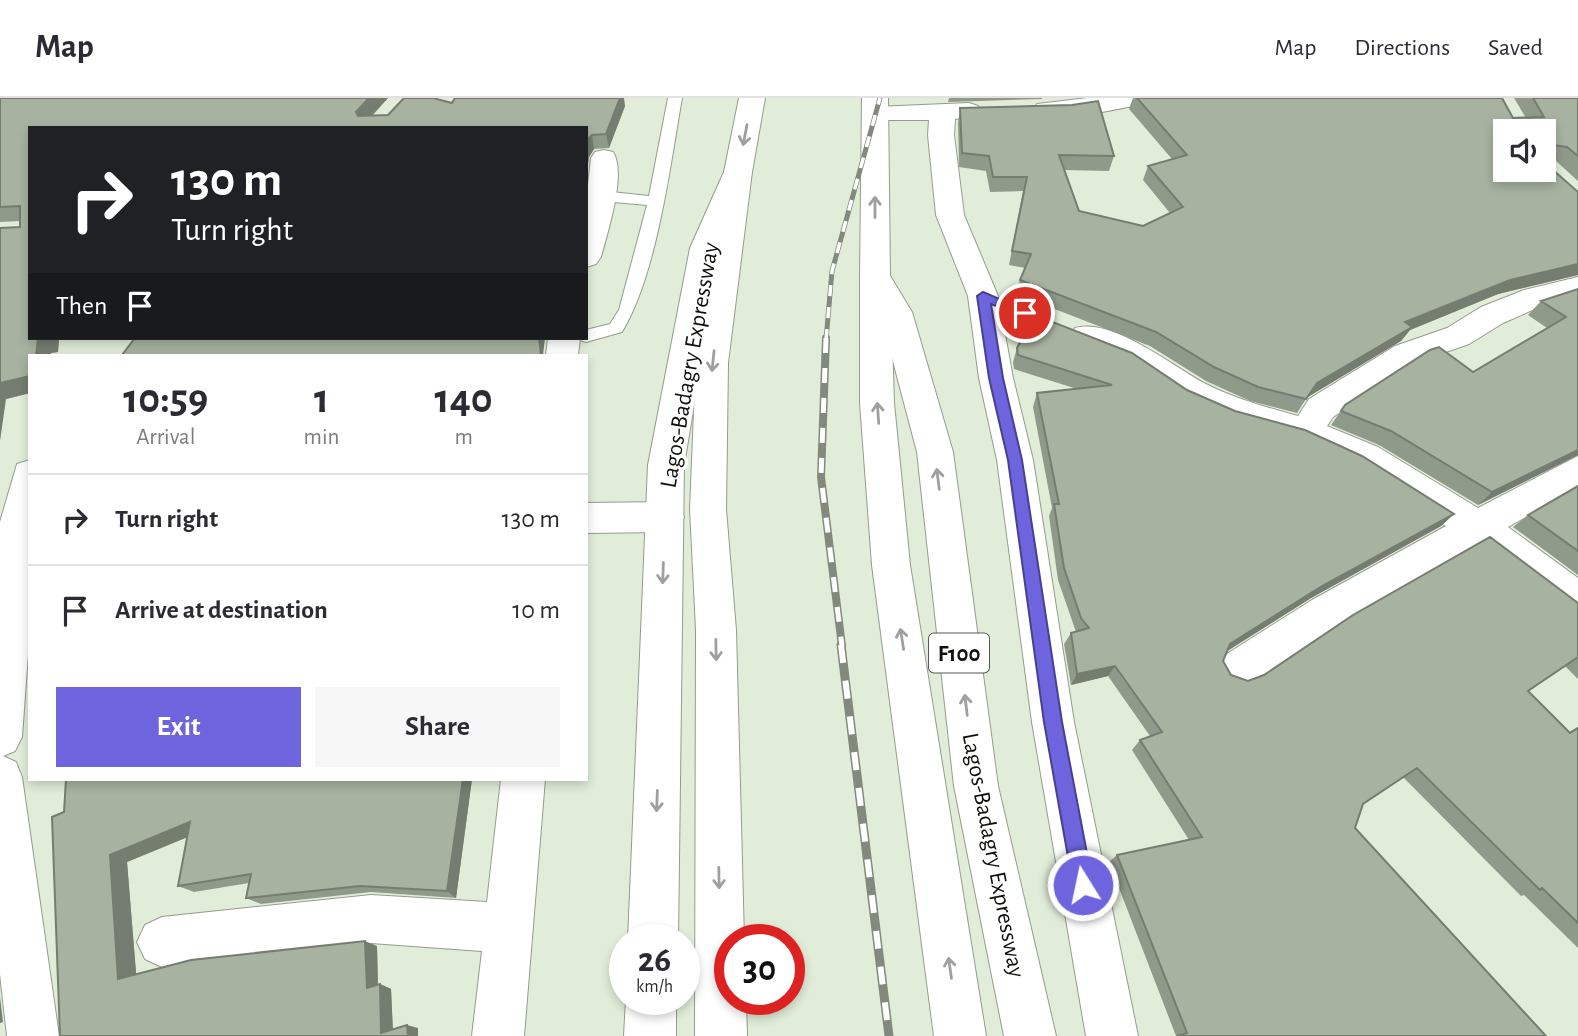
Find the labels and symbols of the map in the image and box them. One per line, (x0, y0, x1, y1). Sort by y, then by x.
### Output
one-way arrow (737, 123, 751, 146)
one-way arrow (868, 196, 882, 219)
street label: Lagos-Badagry Expressway (657, 241, 723, 490)
pin (995, 283, 1055, 343)
one-way arrow (706, 349, 719, 372)
one-way arrow (871, 402, 884, 425)
one-way arrow (932, 468, 945, 491)
one-way arrow (657, 562, 670, 585)
one-way arrow (895, 628, 908, 651)
road number: F100 (929, 634, 989, 673)
one-way arrow (709, 638, 723, 661)
one-way arrow (959, 694, 972, 717)
street label: Lagos-Badagry Expressway (957, 731, 1029, 980)
one-way arrow (650, 789, 663, 812)
position arrow (1046, 848, 1120, 922)
one-way arrow (712, 866, 726, 889)
speed limit sign: 30 (714, 924, 805, 1015)
one-way arrow (944, 958, 957, 980)

